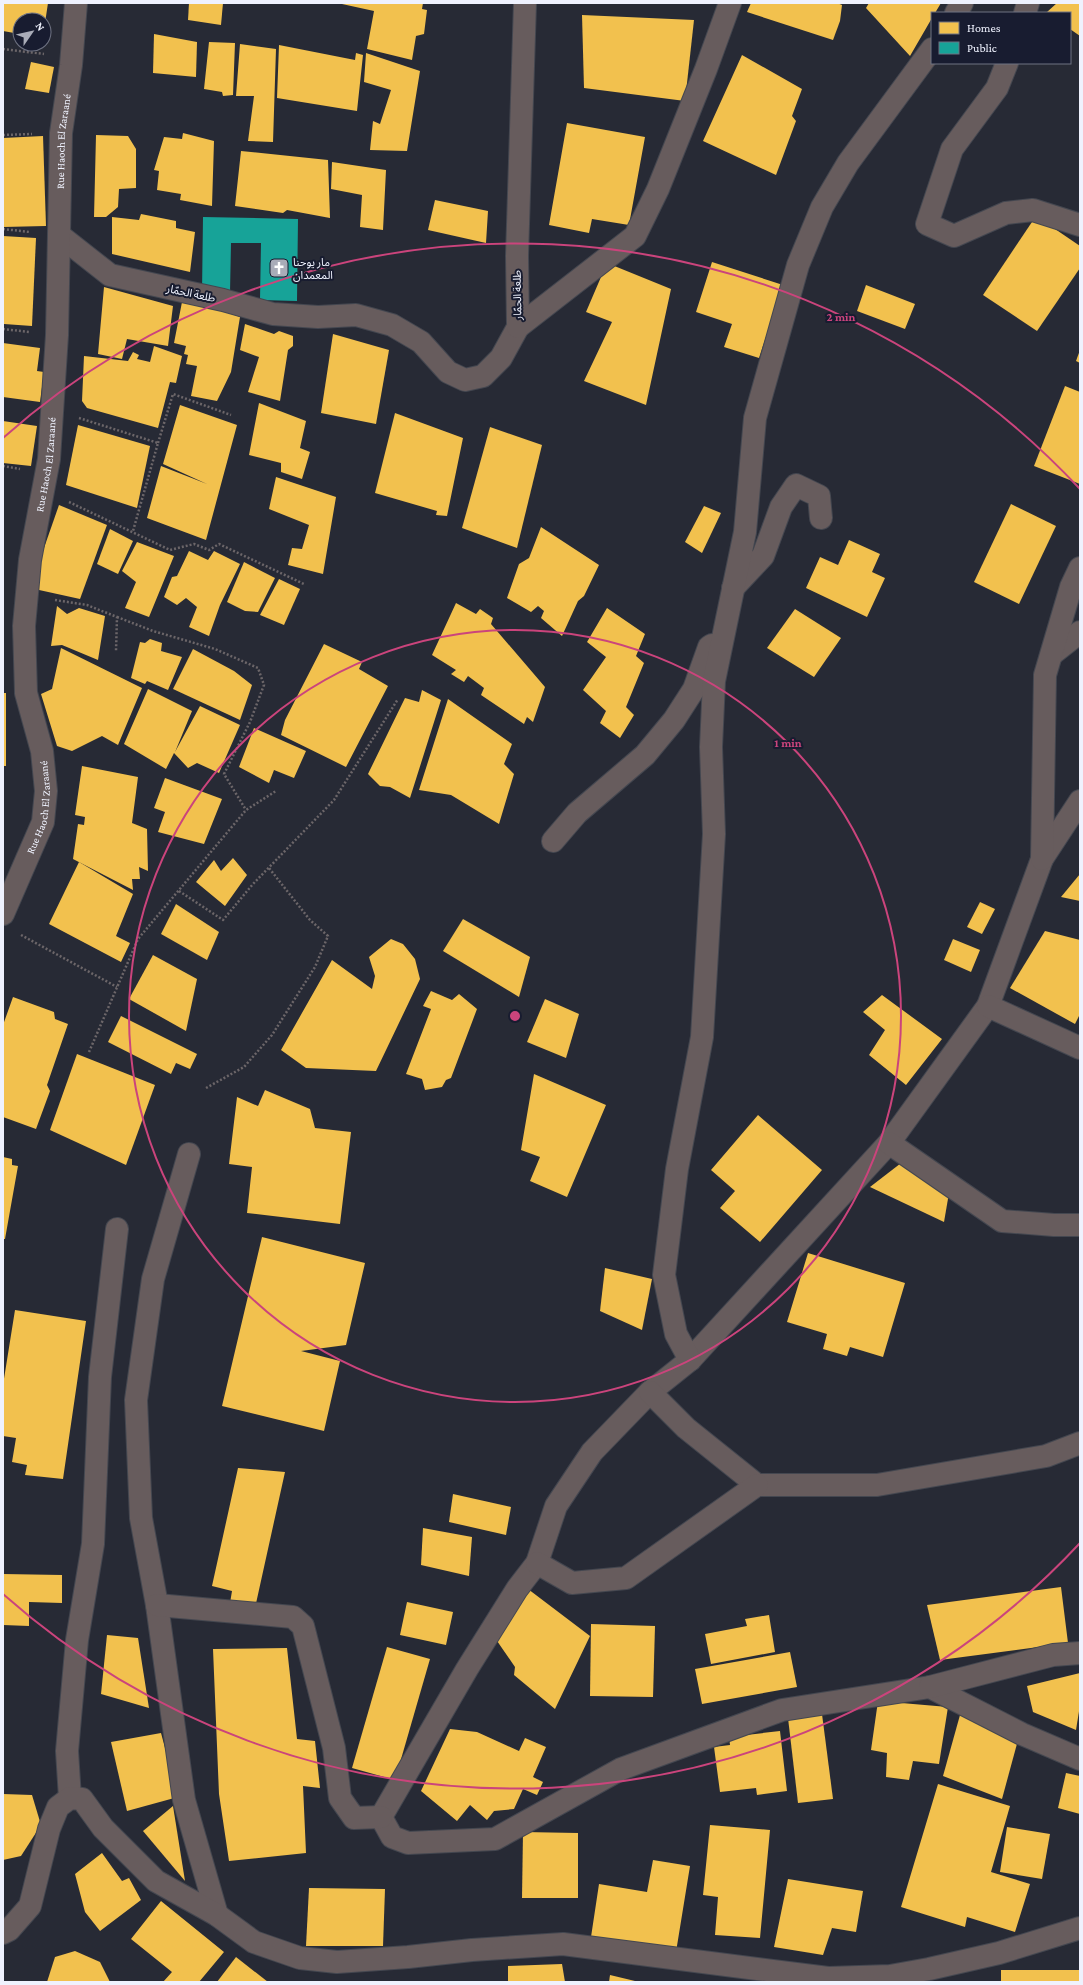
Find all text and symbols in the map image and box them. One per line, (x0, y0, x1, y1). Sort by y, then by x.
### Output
north arrow (12, 12, 52, 52)
legend (931, 12, 1071, 64)
text: N (33, 20, 48, 33)
text: Homes (967, 21, 1001, 35)
text: Public (967, 41, 997, 55)
street label: Rue Haoch El Zaraané (54, 93, 73, 189)
place label: مار يوحنا المعمدان (293, 256, 333, 282)
church icon: مار يوحنا المعمدان (268, 257, 290, 279)
street label: طلعة الحمّار (511, 270, 524, 321)
street label: طلعة الحمّار (164, 282, 217, 305)
text: 2 min (827, 310, 856, 324)
street label: Rue Haoch El Zaraané (33, 417, 58, 513)
text: 1 min (774, 736, 802, 750)
street label: Rue Haoch El Zaraané (24, 760, 52, 856)
centre of rings (508, 1009, 522, 1023)

